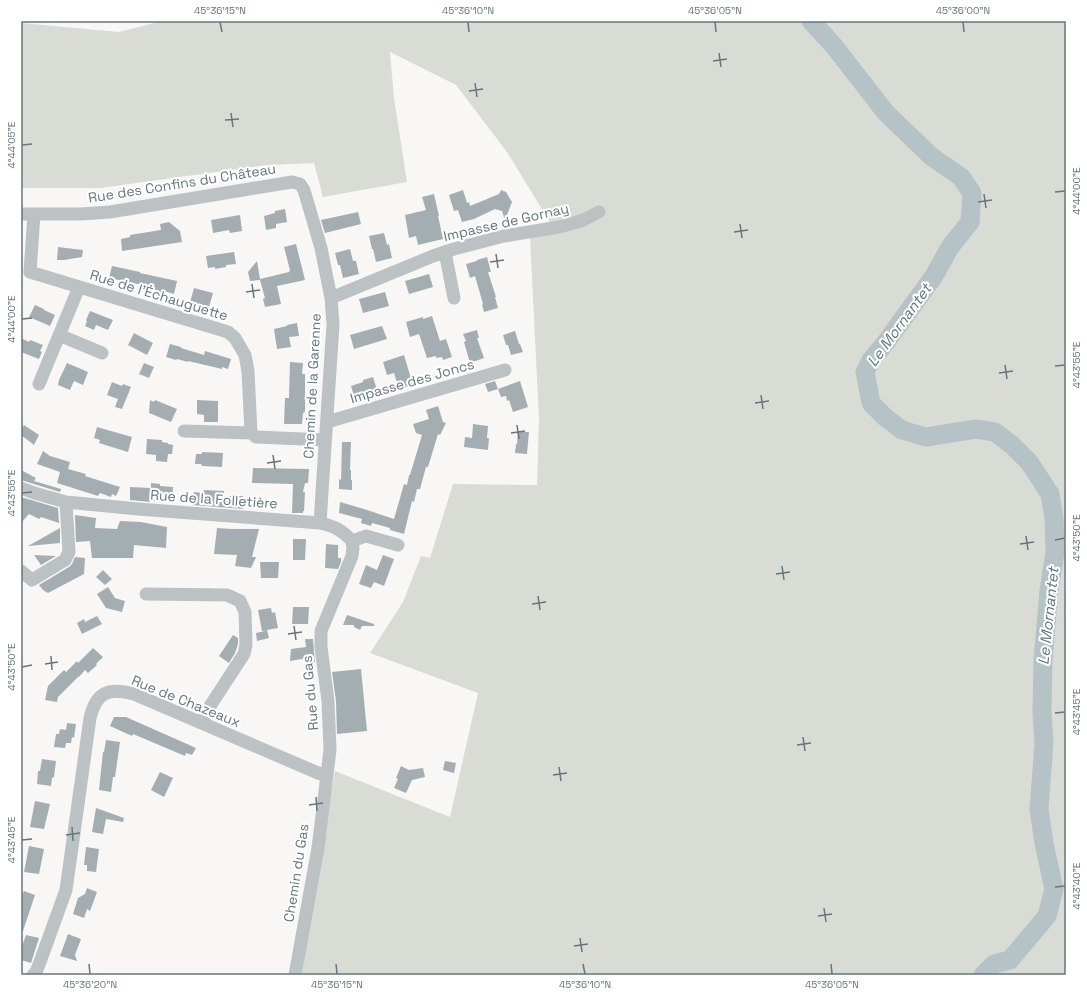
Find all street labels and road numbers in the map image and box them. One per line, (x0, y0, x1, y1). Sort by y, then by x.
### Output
street label: Rue des Confins du Château (87, 159, 277, 207)
street label: Impasse de Gornay (442, 199, 570, 245)
street label: Rue de l'Échauguette (88, 265, 230, 325)
street label: Chemin de la Garenne (299, 313, 325, 459)
street label: Impasse des Joncs (348, 355, 476, 407)
street label: Rue de la Folletière (150, 486, 278, 512)
street label: Rue du Gas (298, 655, 322, 731)
street label: Rue de Chazeaux (129, 671, 243, 731)
street label: Chemin du Gas (279, 823, 313, 923)

